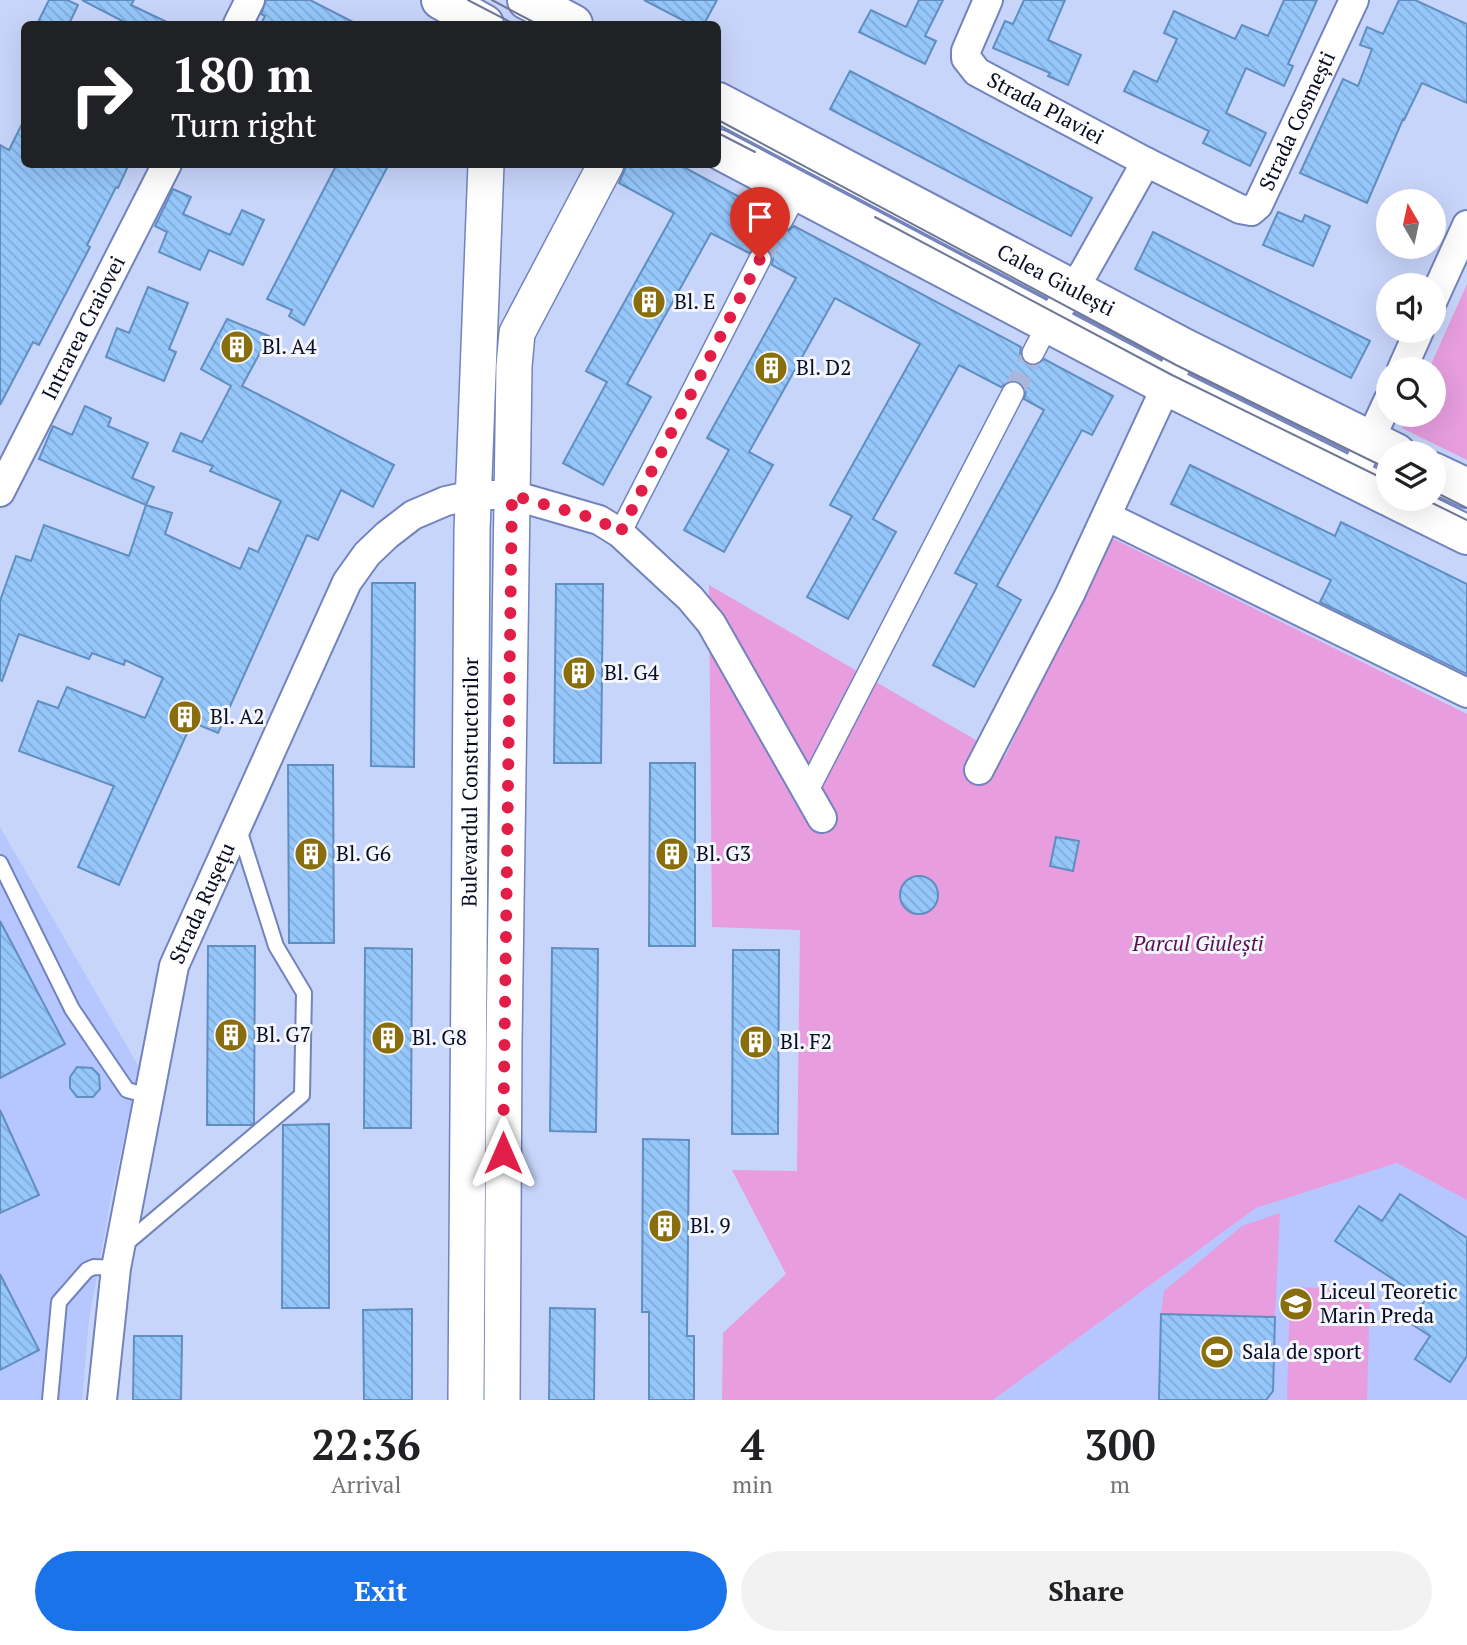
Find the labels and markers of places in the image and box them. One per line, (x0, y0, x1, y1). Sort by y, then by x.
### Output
pin (730, 187, 790, 259)
building icon: Bl. E (630, 283, 668, 321)
place label: Bl. E (674, 287, 716, 315)
building icon: Bl. A4 (218, 328, 256, 366)
place label: Bl. A4 (262, 332, 317, 360)
building icon: Bl. D2 (752, 349, 790, 387)
place label: Bl. D2 (796, 353, 851, 381)
building icon: Bl. G4 (560, 654, 598, 692)
place label: Bl. G4 (604, 658, 660, 686)
building icon: Bl. A2 (166, 698, 204, 736)
place label: Bl. A2 (210, 702, 265, 730)
building icon: Bl. G6 (292, 835, 330, 873)
building icon: Bl. G3 (653, 835, 691, 873)
place label: Bl. G6 (336, 839, 391, 867)
place label: Bl. G3 (696, 839, 751, 867)
building icon: Bl. G7 (212, 1016, 250, 1054)
building icon: Bl. G8 (369, 1019, 407, 1057)
place label: Bl. G7 (256, 1020, 311, 1048)
place label: Bl. G8 (412, 1023, 467, 1051)
building icon: Bl. F2 (737, 1023, 775, 1061)
place label: Bl. F2 (780, 1027, 832, 1055)
building icon: Bl. 9 (646, 1207, 684, 1245)
place label: Bl. 9 (690, 1211, 731, 1239)
place label: Liceul Teoretic Marin Preda (1320, 1277, 1458, 1329)
school or university icon: Liceul Teoretic Marin Preda (1277, 1285, 1315, 1323)
sports icon: Sala de sport (1198, 1333, 1236, 1371)
place label: Sala de sport (1242, 1337, 1362, 1365)

